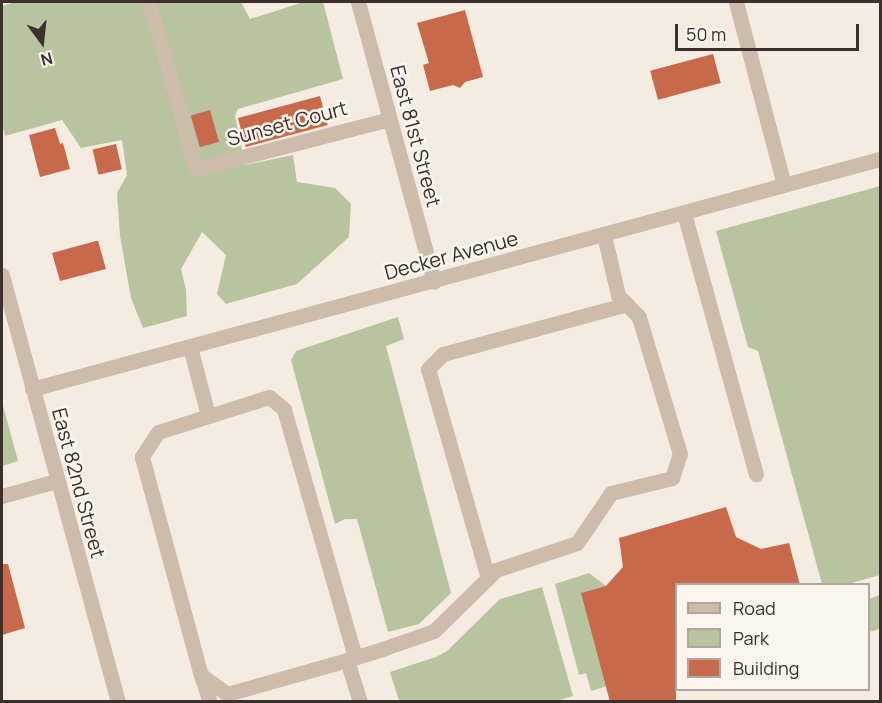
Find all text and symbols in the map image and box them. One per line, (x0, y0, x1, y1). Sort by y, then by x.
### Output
north arrow (12, 12, 72, 72)
scale bar (678, 12, 862, 50)
text: 50 m (686, 22, 726, 46)
text: N (38, 47, 55, 72)
street label: East 81st Street (386, 63, 446, 209)
street label: Sunset Court (224, 95, 350, 151)
street label: Decker Avenue (382, 226, 520, 284)
street label: East 82nd Street (47, 405, 111, 561)
legend (675, 583, 870, 691)
text: Road (733, 596, 776, 620)
text: Park (733, 626, 769, 650)
text: Building (733, 656, 799, 680)

